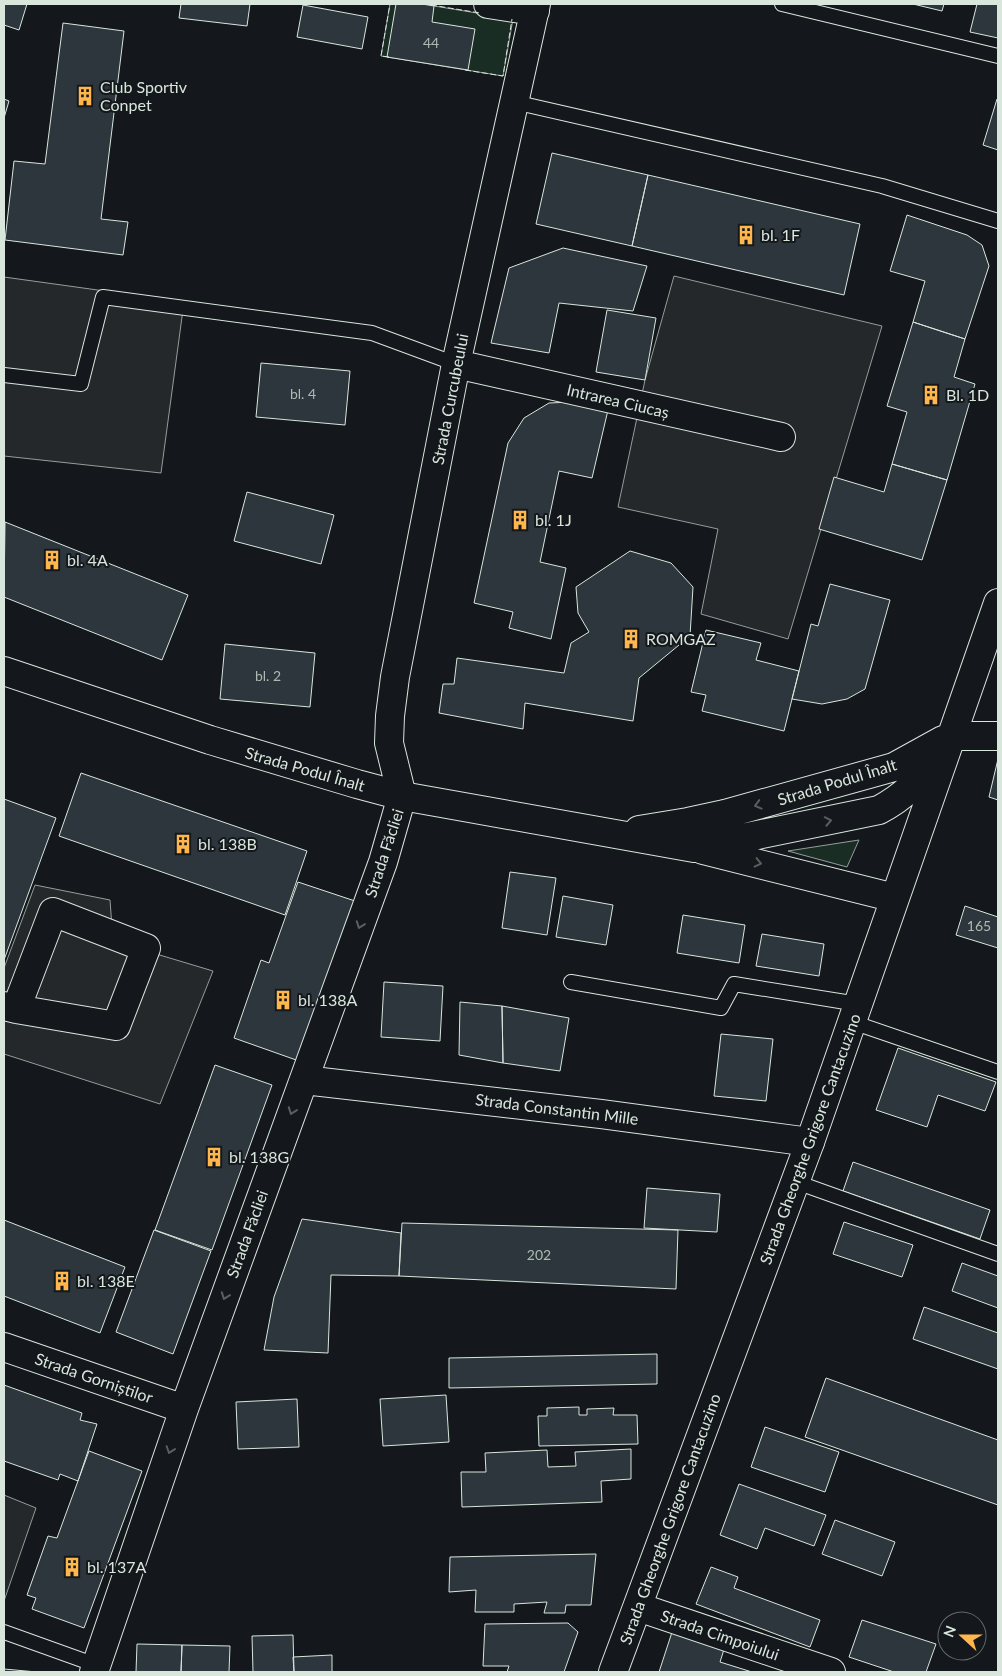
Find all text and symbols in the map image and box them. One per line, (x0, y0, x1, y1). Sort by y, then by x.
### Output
house number: 44 (423, 34, 439, 51)
place label: Club Sportiv Conpet (100, 77, 188, 114)
building icon: Club Sportiv Conpet (74, 85, 96, 107)
building icon: bl. 1F (735, 224, 757, 246)
place label: bl. 1F (761, 225, 800, 244)
street label: Strada Curcubeului (427, 332, 472, 466)
street label: Intrarea Ciucaș (565, 379, 671, 422)
building icon: Bl. 1D (920, 384, 942, 406)
house number: bl. 4 (290, 385, 316, 402)
place label: Bl. 1D (946, 385, 989, 404)
building icon: bl. 1J (509, 509, 531, 531)
place label: bl. 1J (535, 510, 572, 529)
building icon: bl. 4A (41, 549, 63, 571)
place label: bl. 4A (67, 550, 108, 569)
building icon: ROMGAZ (620, 628, 642, 650)
place label: ROMGAZ (646, 629, 716, 648)
house number: bl. 2 (255, 667, 281, 684)
street label: Strada Podul Înalt (243, 742, 367, 795)
street label: Strada Podul Înalt (775, 754, 899, 809)
one-way arrow (754, 799, 763, 810)
street label: Strada Făcliei (360, 806, 407, 900)
one-way arrow (823, 816, 832, 827)
building icon: bl. 138B (172, 833, 194, 855)
place label: bl. 138B (198, 834, 257, 853)
one-way arrow (754, 857, 763, 868)
house number: 165 (967, 917, 991, 934)
one-way arrow (356, 921, 366, 929)
building icon: bl. 138A (272, 989, 294, 1011)
place label: bl. 138A (298, 990, 357, 1009)
street label: Strada Gheorghe Grigore Cantacuzino (755, 1011, 864, 1267)
street label: Strada Constantin Mille (474, 1089, 640, 1128)
one-way arrow (288, 1106, 298, 1115)
building icon: bl. 138G (203, 1146, 225, 1168)
place label: bl. 138G (229, 1147, 289, 1166)
street label: Strada Făcliei (222, 1187, 271, 1280)
house number: 202 (527, 1246, 551, 1263)
building icon: bl. 138E (51, 1270, 73, 1292)
place label: bl. 138E (77, 1271, 135, 1290)
one-way arrow (220, 1292, 230, 1300)
street label: Strada Gorniștilor (33, 1348, 156, 1407)
street label: Strada Gheorghe Grigore Cantacuzino (615, 1391, 724, 1647)
one-way arrow (166, 1445, 176, 1453)
building icon: bl. 137A (61, 1556, 83, 1578)
place label: bl. 137A (87, 1557, 146, 1576)
street label: Strada Cimpoiului (659, 1605, 782, 1664)
north arrow (937, 1611, 987, 1661)
text: N (940, 1623, 959, 1639)

